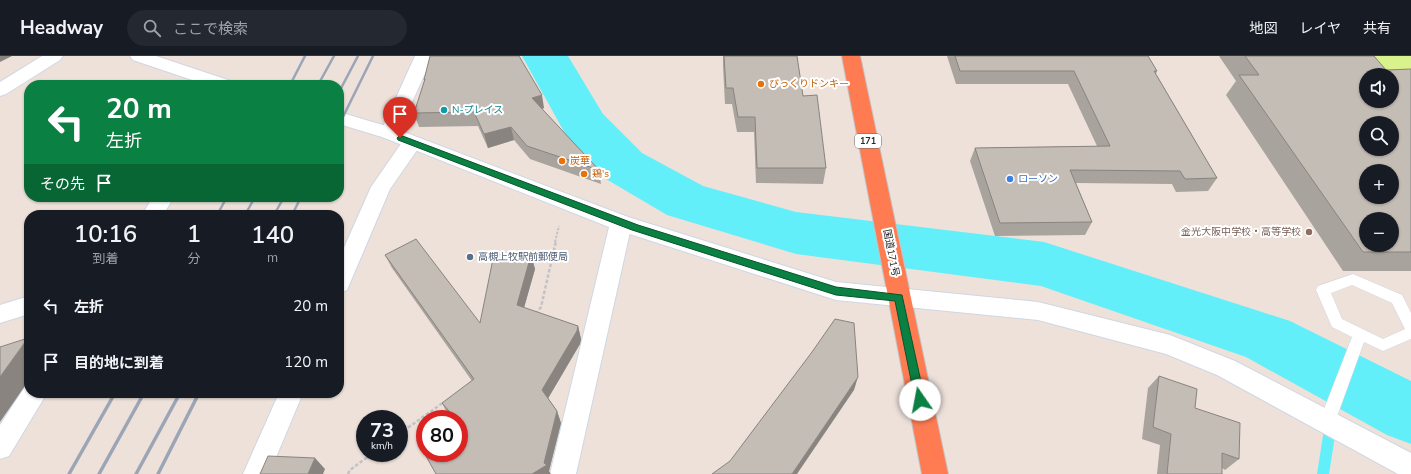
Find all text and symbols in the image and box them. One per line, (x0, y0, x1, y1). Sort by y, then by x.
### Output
search box (127, 10, 407, 46)
text: Headway (20, 15, 103, 41)
icon: search (141, 17, 163, 39)
text: ここで検索 (173, 19, 248, 39)
text: 地図 (1249, 19, 1277, 38)
text: レイヤ (1299, 19, 1341, 38)
text: 共有 (1363, 19, 1391, 38)
map controls (1359, 68, 1399, 252)
button: sound (1359, 68, 1399, 108)
place label: びっくりドンキー (769, 77, 849, 91)
marker: びっくりドンキー (756, 79, 766, 89)
text: 20 m (106, 90, 172, 128)
icon: left (40, 96, 92, 148)
pin (383, 97, 417, 138)
icon: arrive (389, 103, 411, 125)
place label: N-プレイス (452, 103, 503, 117)
marker: N-プレイス (439, 105, 449, 115)
button: search (1359, 116, 1399, 156)
text: 左折 (106, 129, 142, 153)
road number: 171 (855, 134, 881, 148)
place label: 炭華 (570, 154, 590, 168)
marker: 炭華 (557, 156, 567, 166)
button: + (1359, 164, 1399, 204)
place label: 鶏's (592, 167, 609, 181)
marker: 鶏's (579, 169, 589, 179)
icon: arrive (93, 172, 115, 194)
place label: ローソン (1018, 172, 1058, 186)
text: その先 (40, 174, 85, 194)
marker: ローソン (1005, 174, 1015, 184)
button: − (1359, 212, 1399, 252)
text: 10:16 (74, 218, 137, 250)
text: 1 (187, 218, 201, 250)
text: 140 (251, 219, 294, 251)
place label: 金光大阪中学校・高等学校 (1181, 225, 1301, 239)
marker: 金光大阪中学校・高等学校 (1304, 227, 1314, 237)
street label: 国道171号 (880, 228, 902, 278)
text: m (267, 249, 278, 267)
text: 到着 (92, 250, 118, 268)
text: 分 (188, 250, 201, 268)
place label: 高槻上牧駅前郵便局 (478, 250, 568, 264)
marker: 高槻上牧駅前郵便局 (465, 252, 475, 262)
icon: left (40, 295, 62, 317)
text: 20 m (293, 296, 328, 316)
text: 左折 (74, 297, 104, 317)
icon: arrive (40, 351, 62, 373)
text: 120 m (284, 352, 328, 372)
text: 目的地に到着 (74, 353, 164, 373)
position arrow (899, 379, 941, 421)
speed limit sign: 80 (416, 410, 468, 462)
text: 73 (370, 417, 394, 444)
text: km/h (371, 439, 393, 453)

